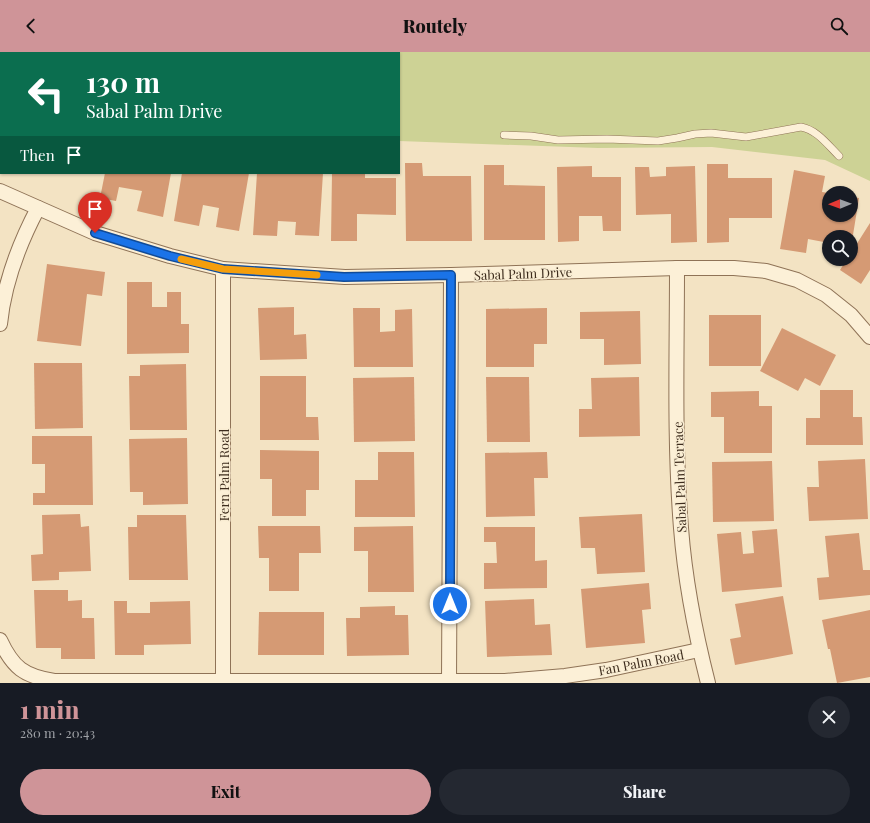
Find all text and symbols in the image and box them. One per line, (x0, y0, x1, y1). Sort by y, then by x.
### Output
text: Routely (403, 14, 467, 38)
icon: back (20, 15, 42, 37)
icon: search (828, 15, 850, 37)
text: 130 m (86, 63, 160, 100)
icon: left (20, 68, 72, 120)
text: Sabal Palm Drive (86, 99, 222, 123)
icon: arrive (63, 144, 85, 166)
text: Then (20, 145, 55, 165)
north arrow (822, 186, 858, 222)
map controls (822, 186, 858, 266)
pin (78, 192, 112, 233)
icon: arrive (84, 198, 106, 220)
button: search (822, 230, 858, 266)
street label: Sabal Palm Drive (473, 263, 573, 283)
street label: Sabal Palm Terrace (669, 421, 689, 533)
street label: Fern Palm Road (215, 428, 232, 521)
position arrow (429, 583, 471, 625)
street label: Fan Palm Road (597, 645, 686, 679)
text: 1 min (20, 693, 79, 725)
button: close (808, 696, 850, 738)
text: 280 m · 20:43 (20, 724, 95, 741)
button: Exit (20, 769, 431, 815)
button: Share (439, 769, 850, 815)

